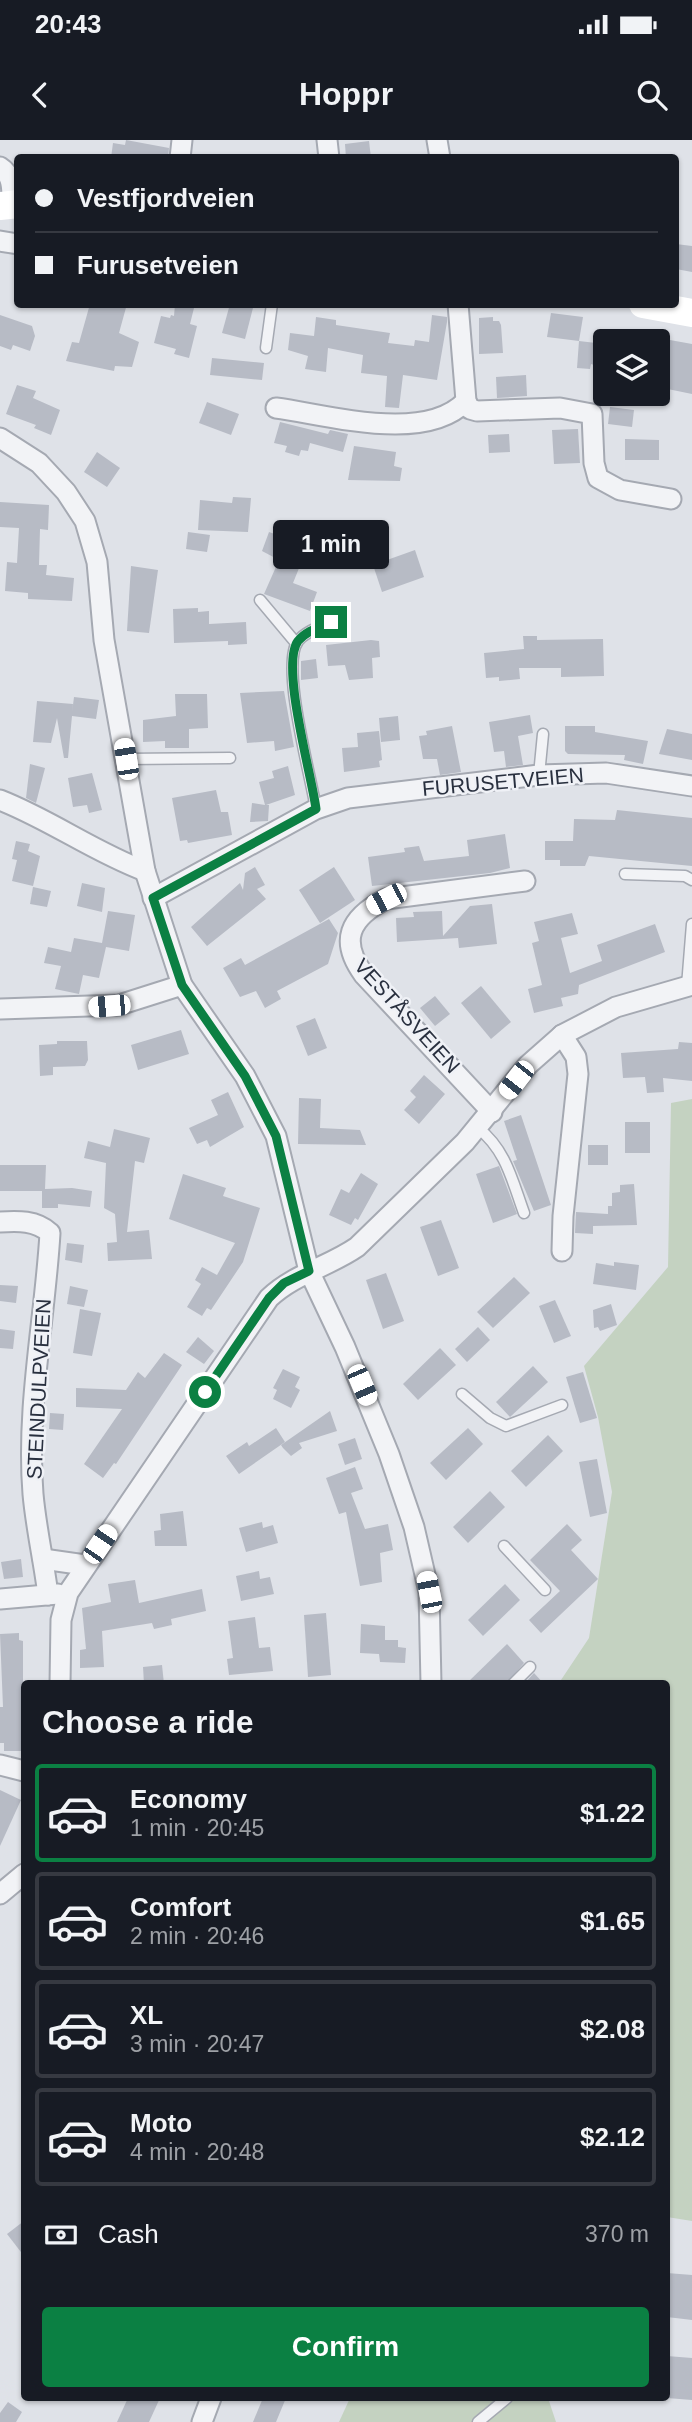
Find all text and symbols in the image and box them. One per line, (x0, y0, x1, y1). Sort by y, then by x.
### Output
text: 20:43 (35, 9, 102, 39)
icon: back (21, 76, 59, 114)
text: Hoppr (299, 76, 393, 112)
icon: search (633, 76, 671, 114)
text: Vestfjordveien (77, 183, 255, 213)
text: Furusetveien (77, 250, 239, 280)
map controls (593, 329, 670, 406)
button: layers (593, 329, 670, 406)
callout: 1 min (273, 520, 389, 570)
text: 1 min (301, 531, 361, 557)
route end (315, 606, 347, 638)
car (113, 737, 140, 781)
street label: FURUSETVEIEN (421, 763, 585, 800)
car (363, 880, 410, 918)
street label: VESTÅSVEIEN (350, 954, 465, 1078)
car (88, 994, 131, 1018)
car (495, 1057, 538, 1103)
street label: STEINDULPVEIEN (22, 1298, 55, 1480)
car (345, 1362, 380, 1408)
route start (189, 1376, 221, 1408)
car (80, 1521, 121, 1567)
car (415, 1569, 444, 1615)
text: Choose a ride (42, 1704, 254, 1740)
icon: car (46, 1782, 109, 1845)
text: Economy (130, 1784, 247, 1814)
text: $1.22 (580, 1798, 645, 1828)
text: 1 min · 20:45 (130, 1815, 264, 1841)
icon: car (46, 1890, 109, 1953)
text: Comfort (130, 1892, 231, 1922)
text: $1.65 (580, 1906, 645, 1936)
text: 2 min · 20:46 (130, 1923, 264, 1949)
icon: car (46, 1998, 109, 2061)
text: XL (130, 2000, 163, 2030)
text: $2.08 (580, 2014, 645, 2044)
text: 3 min · 20:47 (130, 2031, 264, 2057)
icon: car (46, 2106, 109, 2169)
text: Moto (130, 2108, 192, 2138)
text: $2.12 (580, 2122, 645, 2152)
text: 4 min · 20:48 (130, 2139, 264, 2165)
icon: cash (42, 2216, 80, 2254)
text: Cash (98, 2219, 159, 2249)
text: 370 m (585, 2221, 649, 2247)
button: Confirm (42, 2307, 649, 2387)

